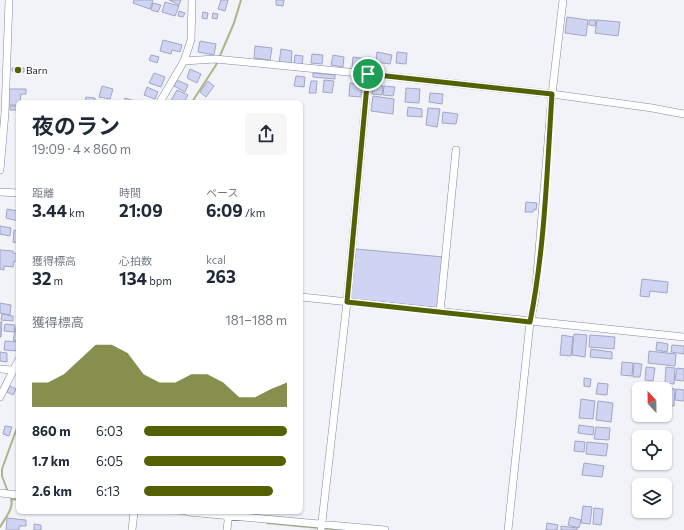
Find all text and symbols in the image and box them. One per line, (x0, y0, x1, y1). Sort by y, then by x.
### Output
pin (351, 57, 385, 91)
icon: arrive (357, 63, 379, 85)
place label: Barn (26, 64, 47, 76)
marker: Barn (13, 65, 23, 75)
text: 夜のラン (32, 112, 120, 139)
button: share (245, 113, 287, 155)
text: 19:09 · 4 × 860 m (32, 141, 131, 157)
text: 距離 (32, 186, 54, 199)
text: 時間 (119, 186, 141, 199)
text: ペース (206, 186, 238, 199)
text: 3.44 (32, 200, 67, 221)
text: 21:09 (119, 200, 163, 221)
text: 6:09 (206, 200, 243, 221)
text: km (67, 206, 85, 219)
text: /km (243, 206, 265, 219)
text: kcal (206, 253, 226, 266)
text: 獲得標高 (32, 254, 76, 267)
text: 心拍数 (119, 254, 152, 267)
text: 263 (206, 266, 236, 287)
text: 32 (32, 268, 51, 289)
text: 134 (119, 268, 147, 289)
text: m (51, 274, 63, 287)
text: bpm (147, 274, 172, 287)
text: 181–188 m (225, 312, 287, 328)
text: 獲得標高 (32, 314, 84, 330)
north arrow (632, 382, 672, 422)
map controls (632, 382, 672, 518)
text: 860 m (32, 423, 71, 439)
text: 6:03 (96, 423, 123, 439)
button: locate (632, 430, 672, 470)
text: 1.7 km (32, 453, 70, 469)
text: 6:05 (96, 453, 123, 469)
button: layers (632, 478, 672, 518)
text: 2.6 km (32, 483, 72, 499)
text: 6:13 (96, 483, 120, 499)

